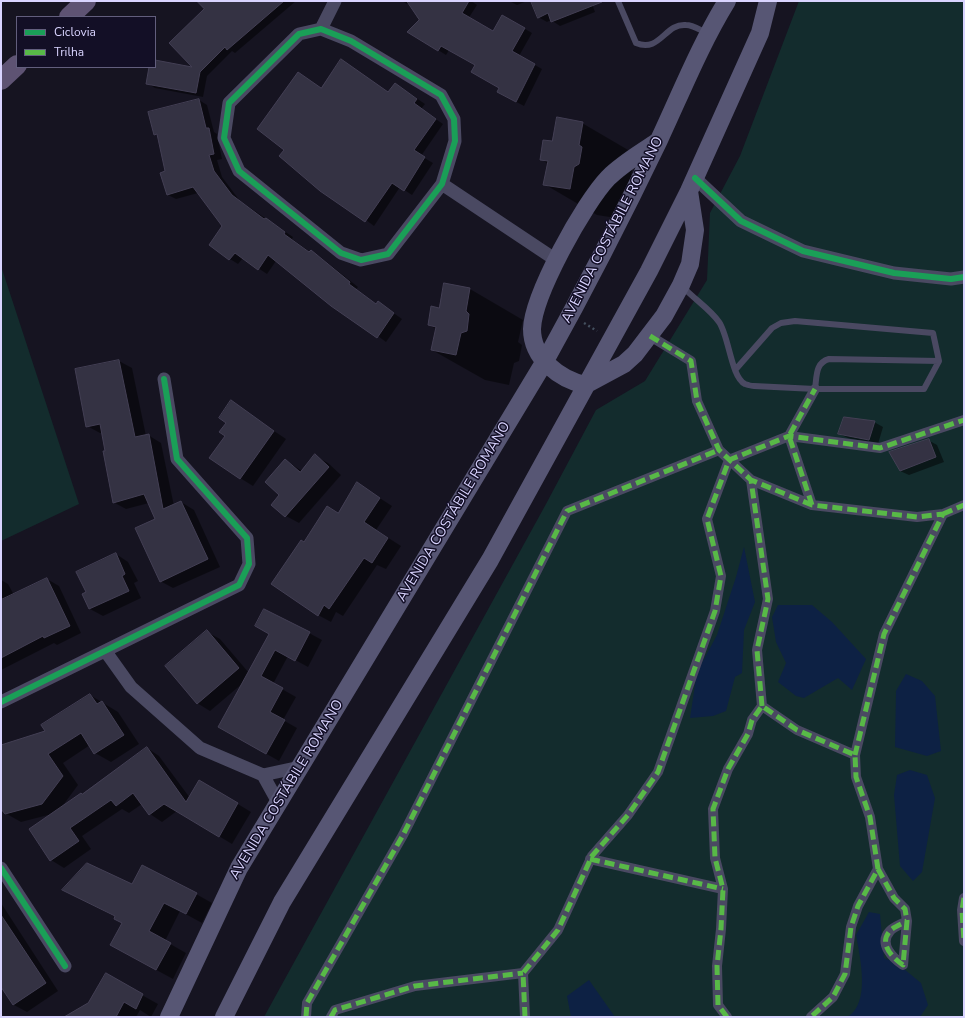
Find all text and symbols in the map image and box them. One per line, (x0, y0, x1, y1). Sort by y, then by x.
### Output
legend (16, 16, 156, 68)
text: Ciclovia (54, 24, 96, 40)
text: Trilha (54, 44, 84, 60)
street label: AVENIDA COSTÁBILE ROMANO (559, 134, 667, 326)
street label: AVENIDA COSTÁBILE ROMANO (394, 419, 514, 605)
street label: AVENIDA COSTÁBILE ROMANO (227, 697, 347, 883)

